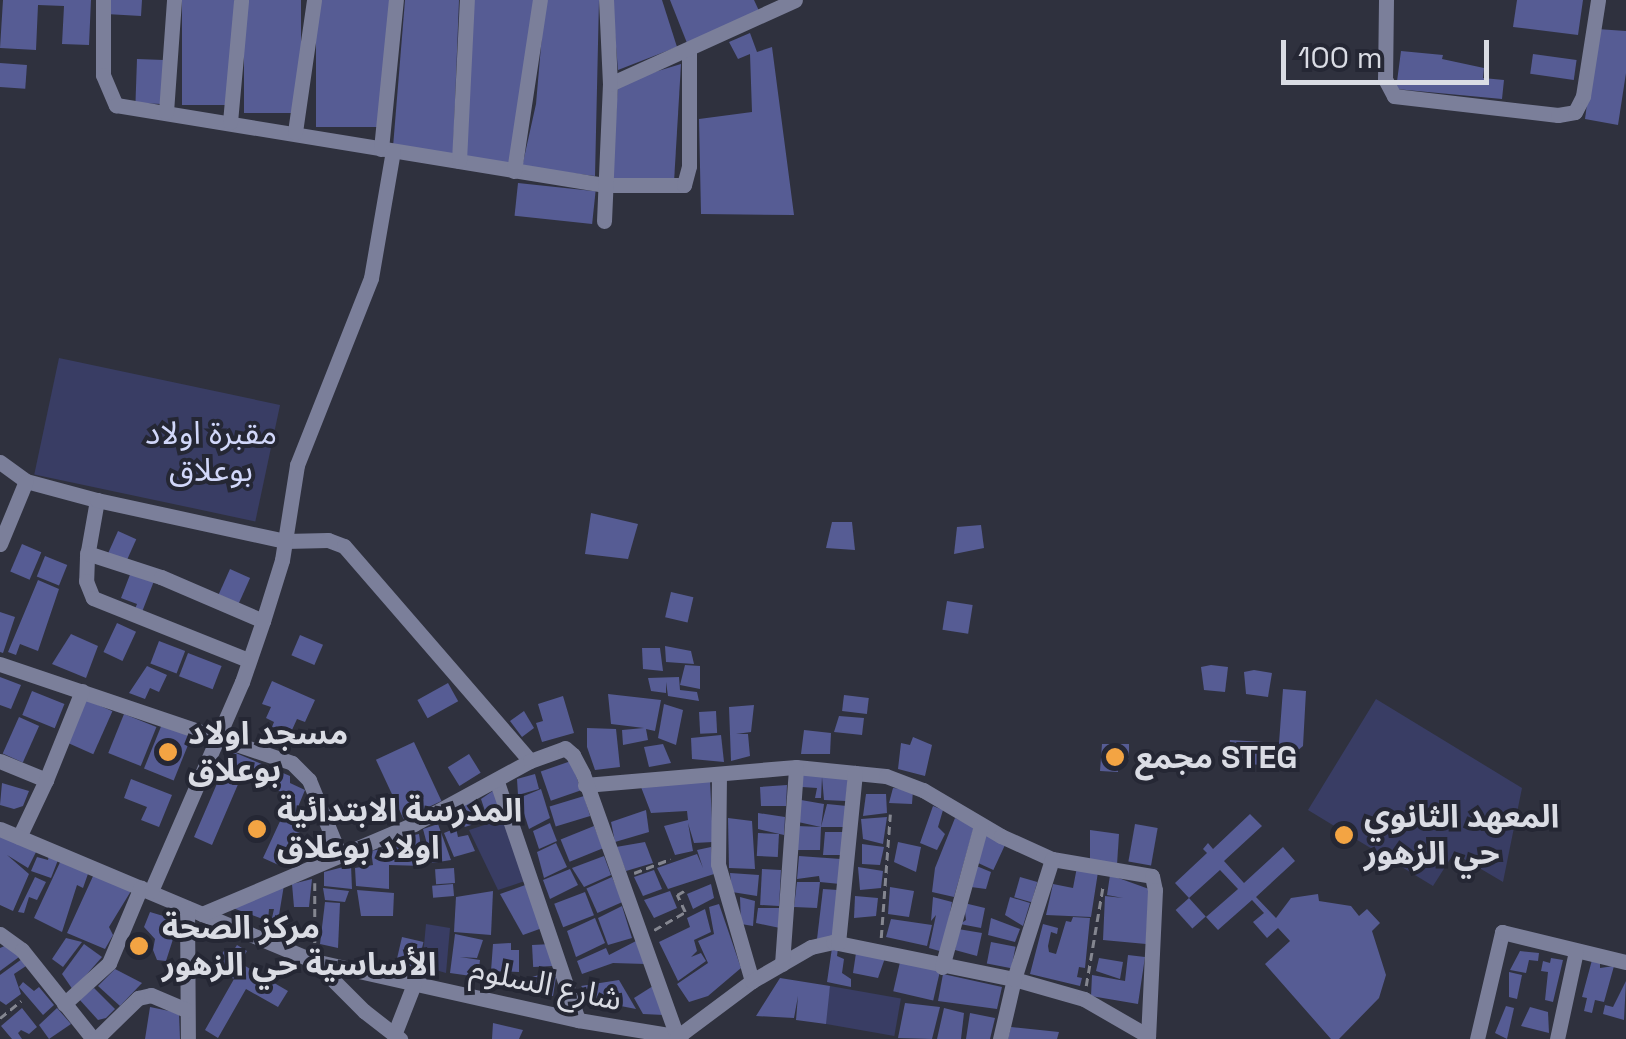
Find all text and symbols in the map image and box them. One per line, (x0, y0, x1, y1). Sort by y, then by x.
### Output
scale bar (1286, 20, 1494, 82)
text: 100 m (1298, 38, 1383, 77)
park label: مقبرة اولاد بوعلاق (145, 415, 277, 490)
place label: مسجد اولاد بوعلاق (188, 715, 348, 790)
place label: مجمع STEG (1135, 738, 1297, 776)
marker: مسجد اولاد بوعلاق (157, 741, 179, 763)
marker: مجمع STEG (1104, 746, 1126, 768)
place label: المدرسة الابتدائية اولاد بوعلاق (277, 792, 522, 867)
place label: المعهد الثانوي حي الزهور (1364, 798, 1559, 873)
marker: المدرسة الابتدائية اولاد بوعلاق (246, 818, 268, 840)
marker: المعهد الثانوي حي الزهور (1333, 824, 1355, 846)
place label: مركز الصحة الأساسية حي الزهور (162, 909, 437, 984)
marker: مركز الصحة الأساسية حي الزهور (126, 933, 152, 959)
street label: شارع السلوم (467, 949, 625, 1019)

